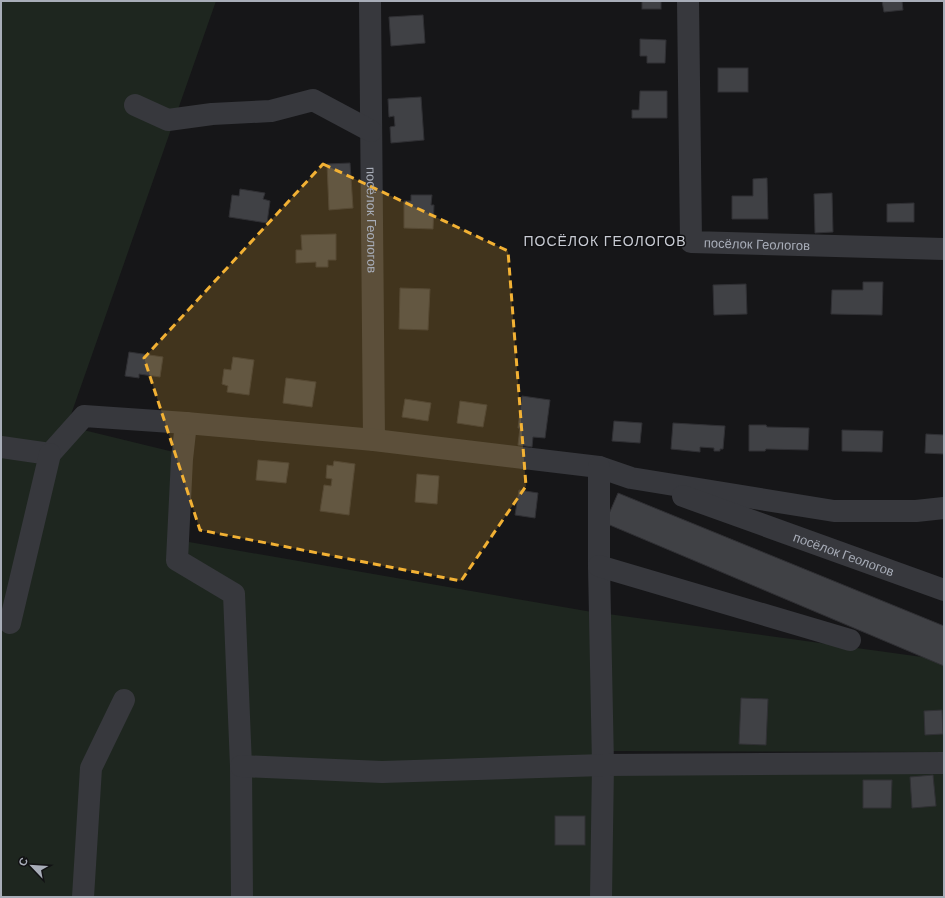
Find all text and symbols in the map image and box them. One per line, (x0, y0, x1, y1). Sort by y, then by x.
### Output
street label: посёлок Геологов (363, 167, 380, 273)
district label: ПОСЁЛОК ГЕОЛОГОВ (523, 232, 687, 250)
street label: посёлок Геологов (704, 234, 810, 254)
street label: посёлок Геологов (791, 528, 897, 580)
north arrow (12, 846, 52, 886)
text: С (15, 855, 31, 868)

